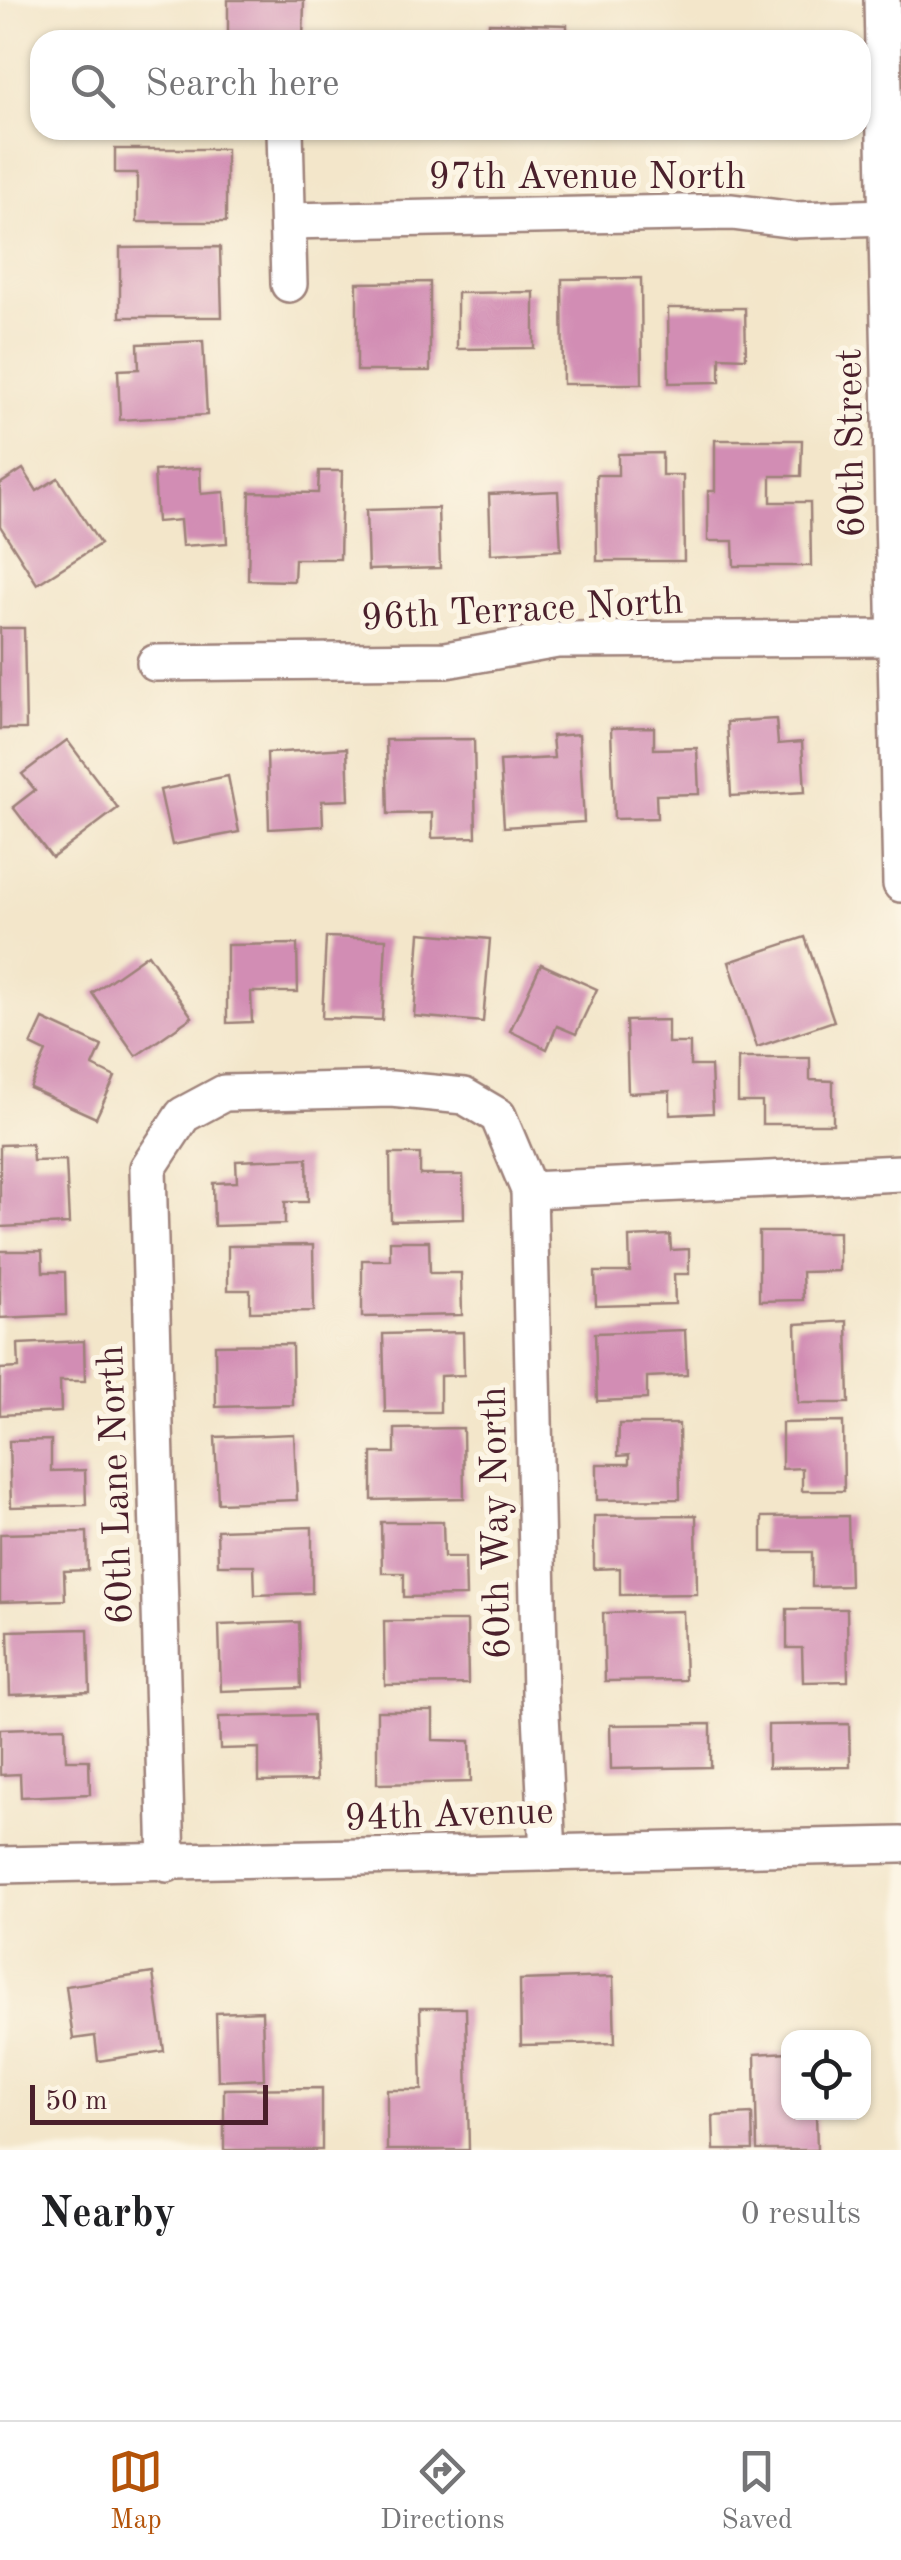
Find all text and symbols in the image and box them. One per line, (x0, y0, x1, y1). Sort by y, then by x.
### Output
search box (30, 30, 871, 140)
icon: search (65, 58, 120, 113)
text: Search here (145, 66, 340, 104)
street label: 97th Avenue North (428, 159, 746, 197)
street label: 60th Street (831, 348, 873, 538)
street label: 96th Terrace North (360, 584, 684, 638)
street label: 60th Lane North (93, 1345, 141, 1625)
street label: 60th Way North (476, 1386, 518, 1660)
street label: 94th Avenue (344, 1793, 554, 1839)
map controls (781, 2030, 871, 2120)
button: locate (781, 2030, 871, 2120)
scale bar (30, 2080, 268, 2124)
text: 50 m (45, 2088, 108, 2116)
text: Nearby (40, 2194, 176, 2236)
text: 0 results (741, 2199, 861, 2231)
tab: Map (108, 2444, 163, 2539)
tab: Directions (380, 2444, 505, 2539)
tab: Saved (721, 2444, 793, 2539)

